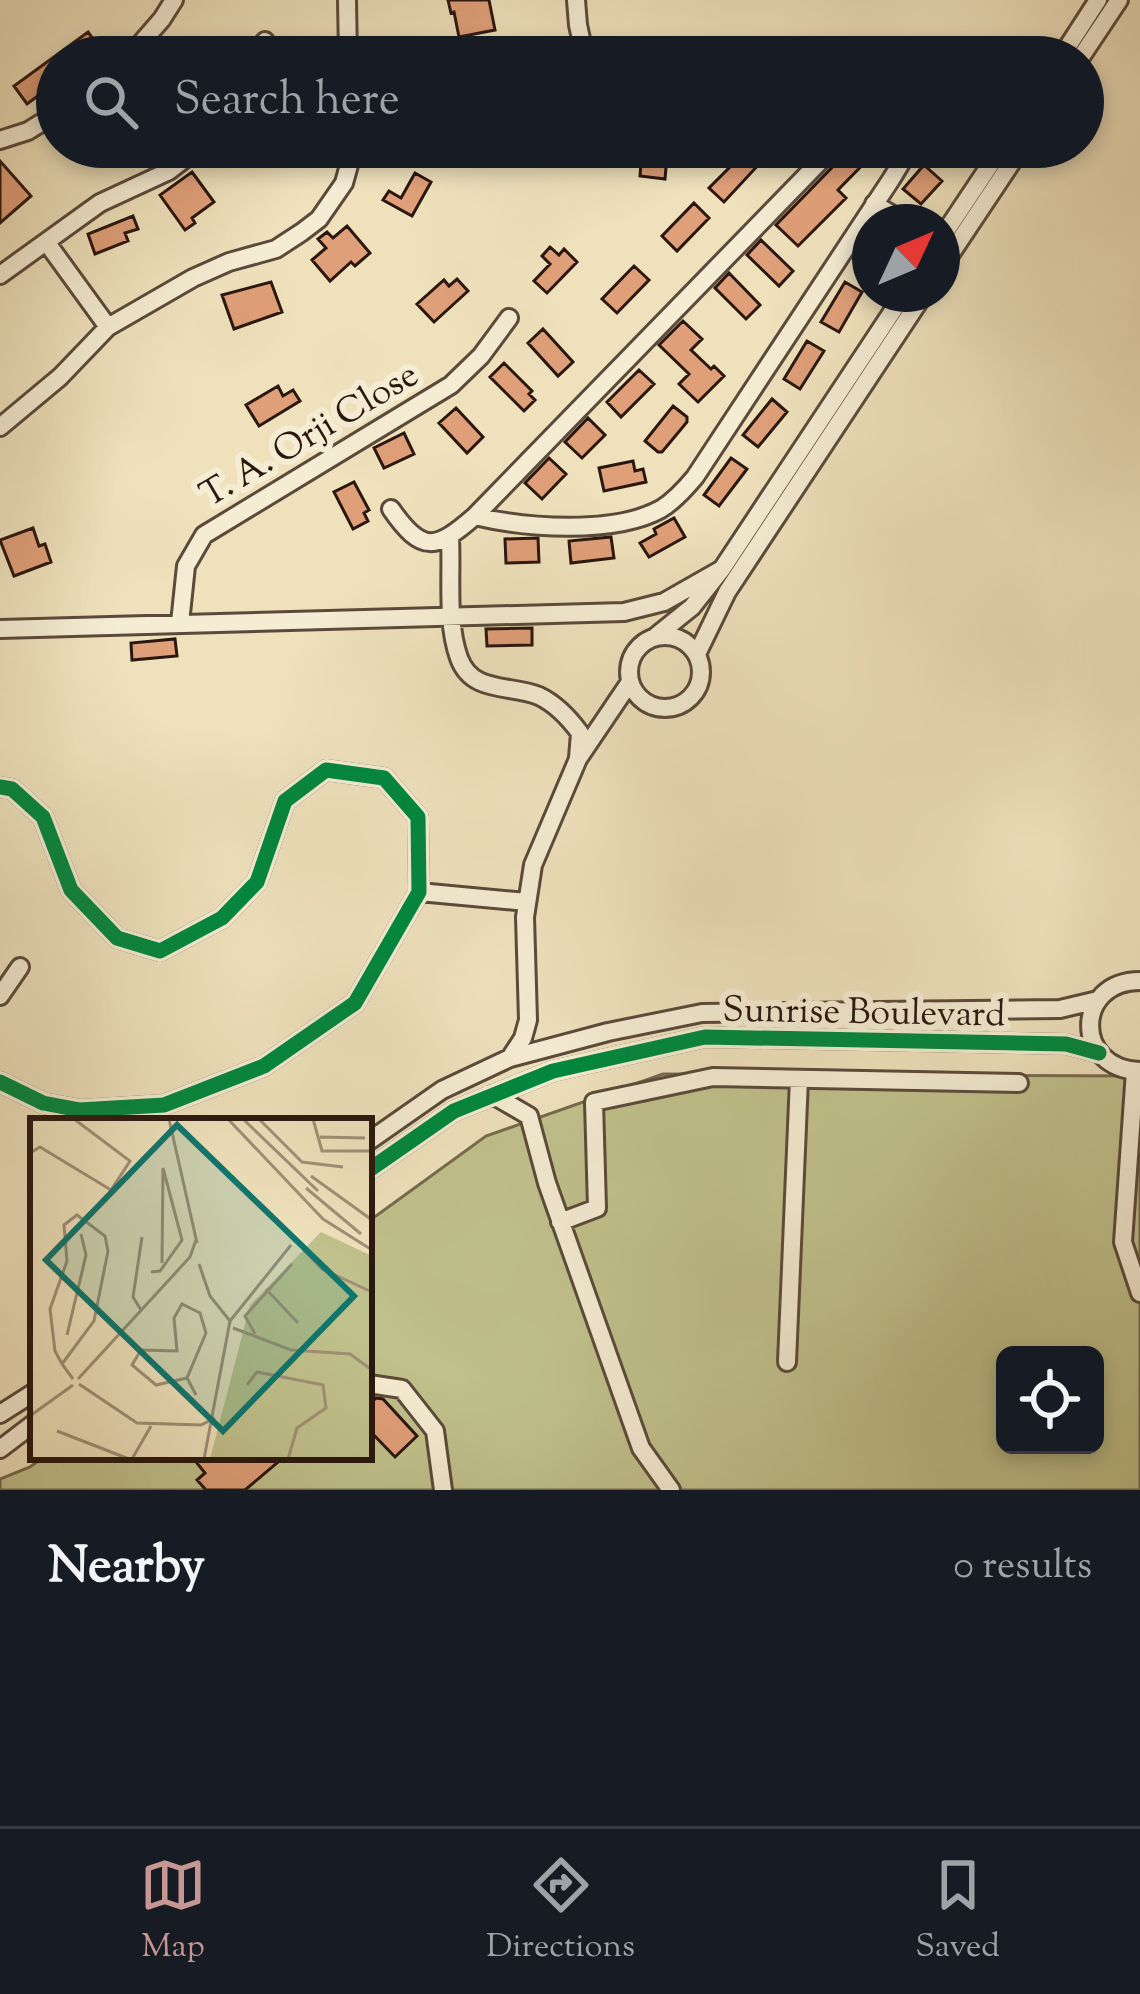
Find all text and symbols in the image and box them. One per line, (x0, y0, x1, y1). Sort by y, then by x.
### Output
search box (36, 36, 1104, 168)
icon: search (78, 69, 144, 135)
text: Search here (174, 70, 400, 135)
north arrow (852, 204, 960, 312)
street label: T. A. Orji Close (191, 351, 429, 522)
street label: Sunrise Boulevard (722, 986, 1006, 1042)
inset map (30, 1118, 372, 1460)
map controls (996, 1346, 1104, 1454)
button: locate (996, 1346, 1104, 1454)
text: Nearby (48, 1532, 205, 1605)
text: 0 results (953, 1540, 1092, 1596)
tab: Map (140, 1852, 206, 1972)
tab: Directions (486, 1852, 635, 1972)
tab: Saved (915, 1852, 1000, 1972)

